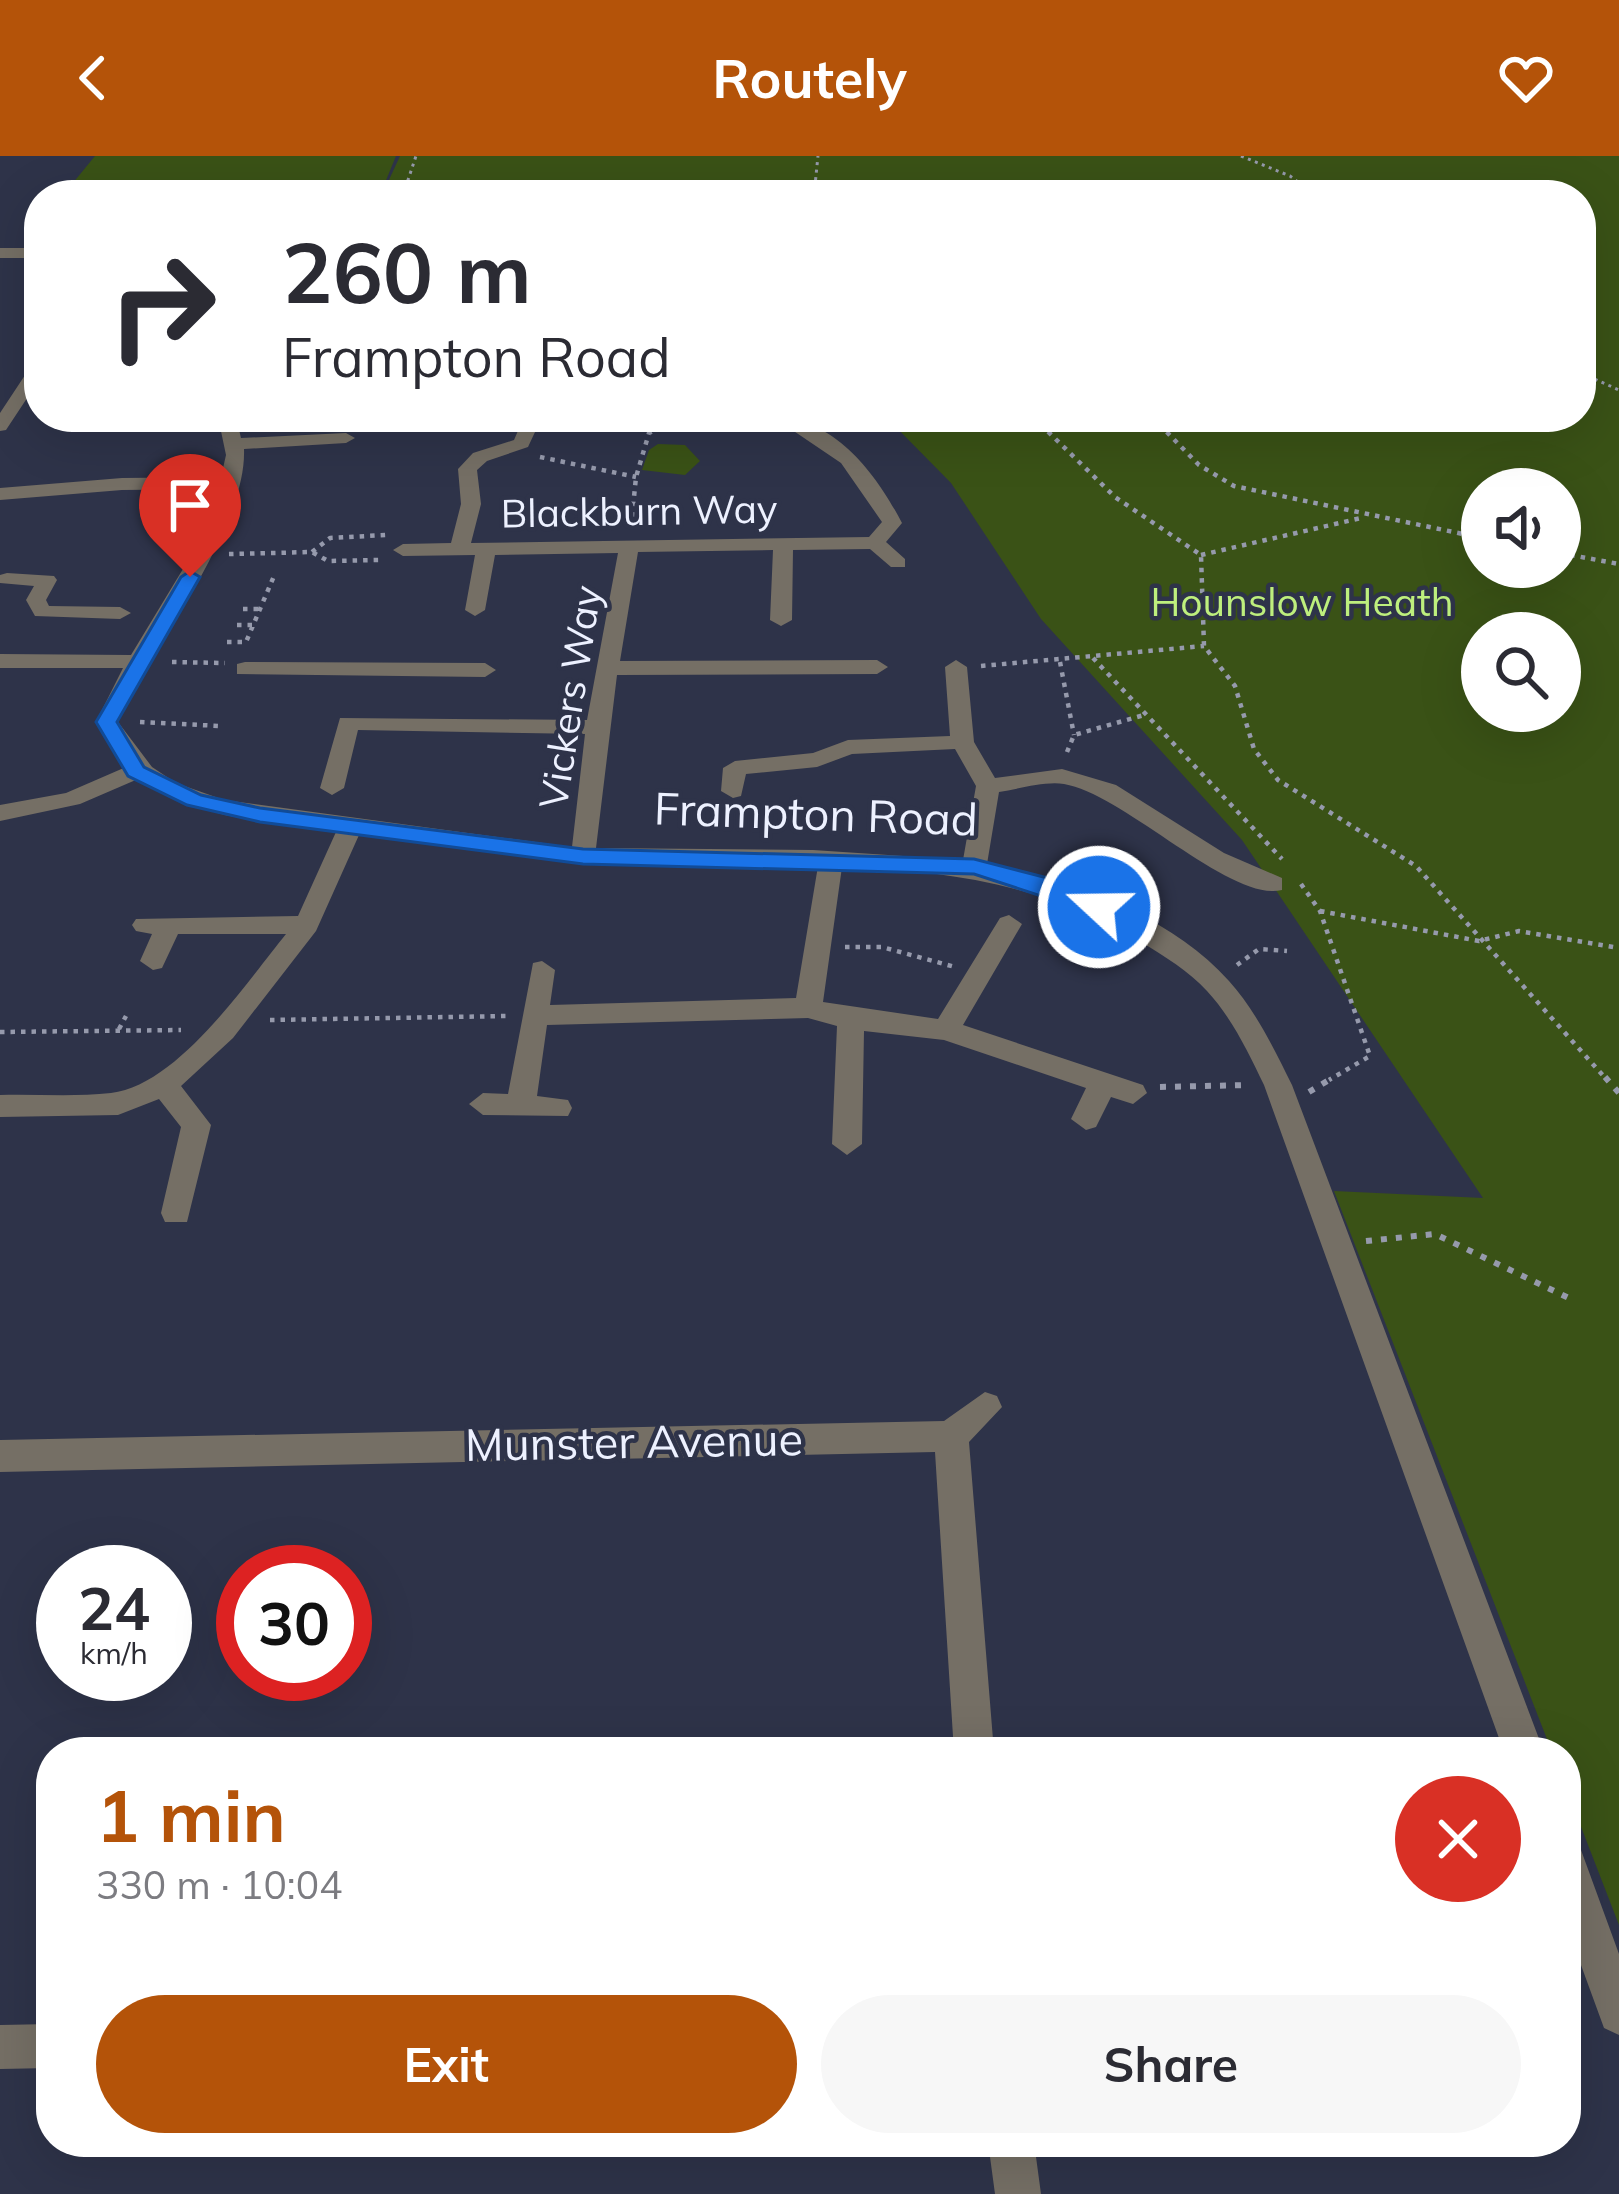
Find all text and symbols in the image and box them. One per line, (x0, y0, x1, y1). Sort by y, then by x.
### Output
text: Routely (712, 44, 907, 112)
icon: back (60, 45, 126, 111)
icon: heart (1493, 45, 1559, 111)
text: 260 m (282, 219, 532, 324)
icon: right (84, 228, 240, 384)
text: Frampton Road (282, 323, 671, 391)
pin (139, 454, 241, 577)
map controls (1461, 468, 1581, 732)
button: sound (1461, 468, 1581, 588)
icon: arrive (157, 472, 223, 538)
street label: Blackburn Way (500, 484, 778, 537)
park label: Hounslow Heath (1150, 577, 1454, 626)
street label: Vickers Way (528, 582, 611, 812)
button: search (1461, 612, 1581, 732)
street label: Frampton Road (653, 779, 979, 847)
position arrow (1036, 844, 1162, 970)
street label: Munster Avenue (465, 1410, 803, 1472)
speed limit sign: 30 (216, 1545, 372, 1701)
text: 24 (78, 1570, 150, 1645)
text: km/h (80, 1634, 148, 1672)
text: 1 min (96, 1770, 286, 1860)
button: close (1395, 1776, 1521, 1902)
text: 330 m · 10:04 (96, 1860, 342, 1909)
button: Exit (96, 1995, 797, 2133)
button: Share (821, 1995, 1521, 2133)

